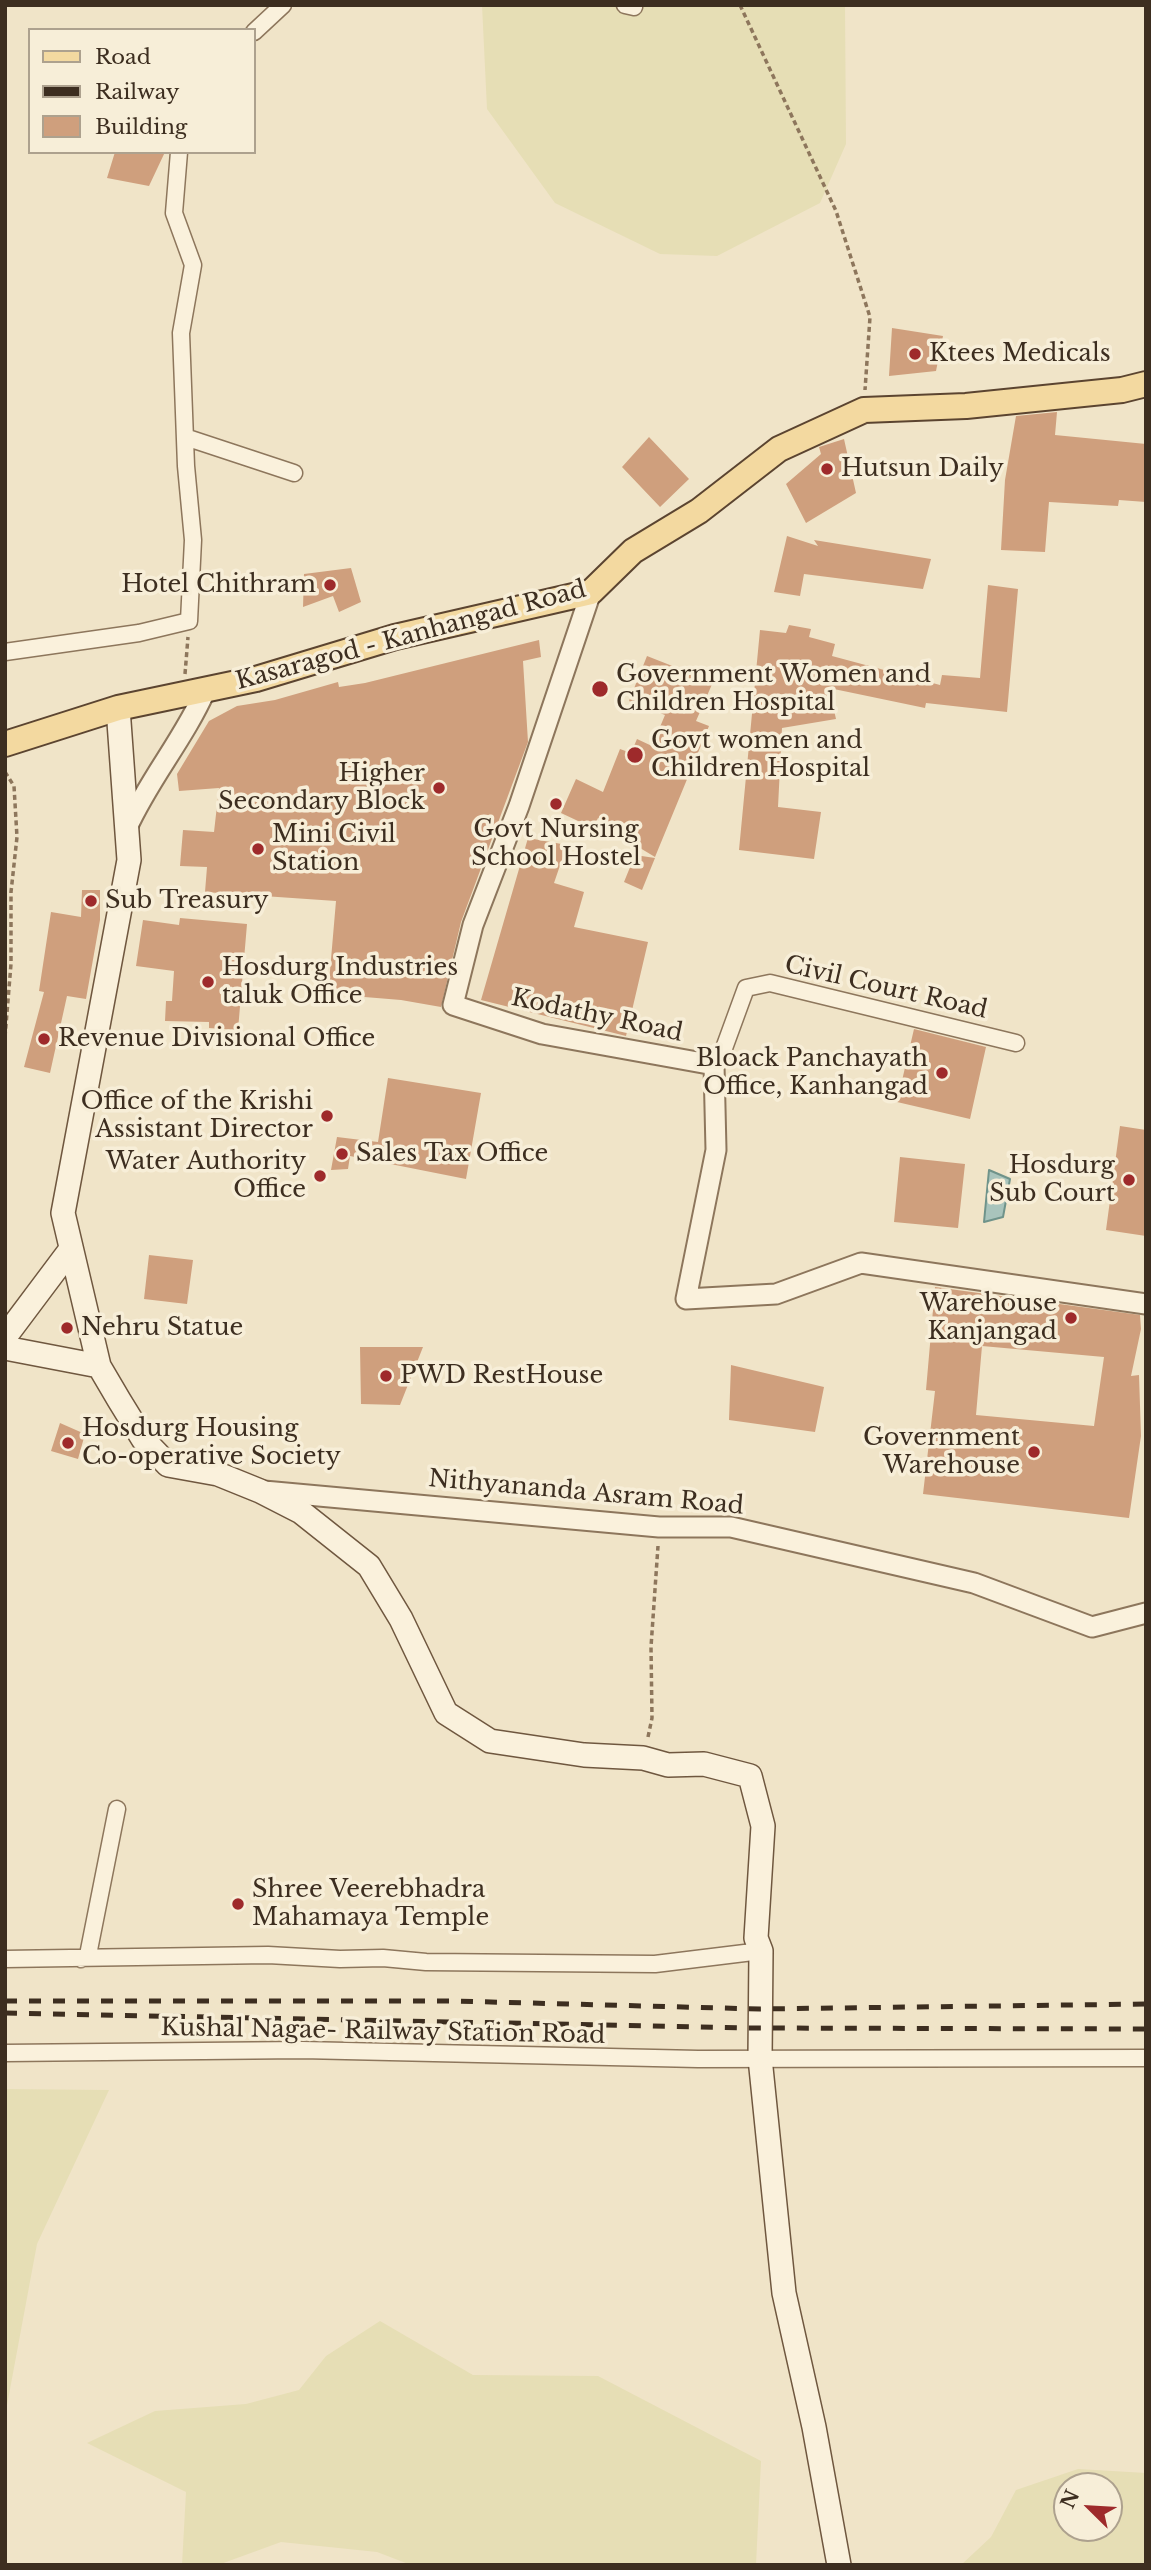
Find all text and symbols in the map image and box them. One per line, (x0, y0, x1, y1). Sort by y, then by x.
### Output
legend (28, 28, 256, 154)
text: Road (95, 44, 151, 70)
text: Railway (95, 79, 179, 105)
text: Building (95, 114, 187, 140)
place label: Ktees Medicals (929, 340, 1111, 368)
marker: Ktees Medicals (907, 346, 923, 362)
place label: Hutsun Daily (841, 455, 1004, 483)
marker: Hutsun Daily (819, 461, 835, 477)
place label: Hotel Chithram (121, 571, 316, 599)
street label: Kasaragod - Kanhangad Road (233, 575, 589, 697)
marker: Hotel Chithram (322, 577, 338, 593)
place label: Government Women and Children Hospital (616, 661, 931, 717)
marker: Government Women and Children Hospital (590, 679, 610, 699)
place label: Govt women and Children Hospital (651, 727, 870, 783)
marker: Govt women and Children Hospital (625, 745, 645, 765)
place label: Higher Secondary Block (218, 760, 425, 816)
marker: Higher Secondary Block (431, 780, 447, 796)
marker: Govt Nursing School Hostel (548, 796, 564, 812)
place label: Govt Nursing School Hostel (471, 816, 641, 872)
place label: Mini Civil Station (272, 821, 396, 877)
marker: Mini Civil Station (250, 841, 266, 857)
place label: Sub Treasury (105, 887, 269, 915)
marker: Sub Treasury (83, 893, 99, 909)
street label: Civil Court Road (782, 951, 990, 1025)
place label: Hosdurg Industries taluk Office (222, 954, 458, 1010)
marker: Hosdurg Industries taluk Office (200, 974, 216, 990)
street label: Kodathy Road (509, 984, 685, 1048)
place label: Revenue Divisional Office (58, 1025, 375, 1053)
marker: Revenue Divisional Office (36, 1031, 52, 1047)
place label: Bloack Panchayath Office, Kanhangad (696, 1045, 928, 1101)
marker: Bloack Panchayath Office, Kanhangad (934, 1065, 950, 1081)
place label: Office of the Krishi Assistant Director (81, 1088, 313, 1144)
marker: Office of the Krishi Assistant Director (319, 1108, 335, 1124)
place label: Sales Tax Office (356, 1140, 548, 1168)
marker: Sales Tax Office (334, 1146, 350, 1162)
place label: Water Authority Office (106, 1148, 306, 1204)
place label: Hosdurg Sub Court (989, 1152, 1115, 1208)
marker: Water Authority Office (312, 1168, 328, 1184)
marker: Hosdurg Sub Court (1121, 1172, 1137, 1188)
place label: Warehouse Kanjangad (920, 1290, 1057, 1346)
marker: Warehouse Kanjangad (1063, 1310, 1079, 1326)
place label: Nehru Statue (81, 1314, 243, 1342)
marker: Nehru Statue (59, 1320, 75, 1336)
place label: PWD RestHouse (400, 1362, 603, 1390)
marker: PWD RestHouse (378, 1368, 394, 1384)
place label: Hosdurg Housing Co-operative Society (82, 1415, 341, 1471)
place label: Government Warehouse (863, 1424, 1020, 1480)
marker: Hosdurg Housing Co-operative Society (60, 1435, 76, 1451)
marker: Government Warehouse (1026, 1444, 1042, 1460)
street label: Nithyananda Asram Road (427, 1465, 745, 1521)
place label: Shree Veerebhadra Mahamaya Temple (252, 1876, 489, 1932)
marker: Shree Veerebhadra Mahamaya Temple (230, 1896, 246, 1912)
street label: Kushal Nagae- Railway Station Road (160, 2014, 606, 2050)
north arrow (1053, 2472, 1123, 2542)
text: N (1056, 2486, 1084, 2512)

